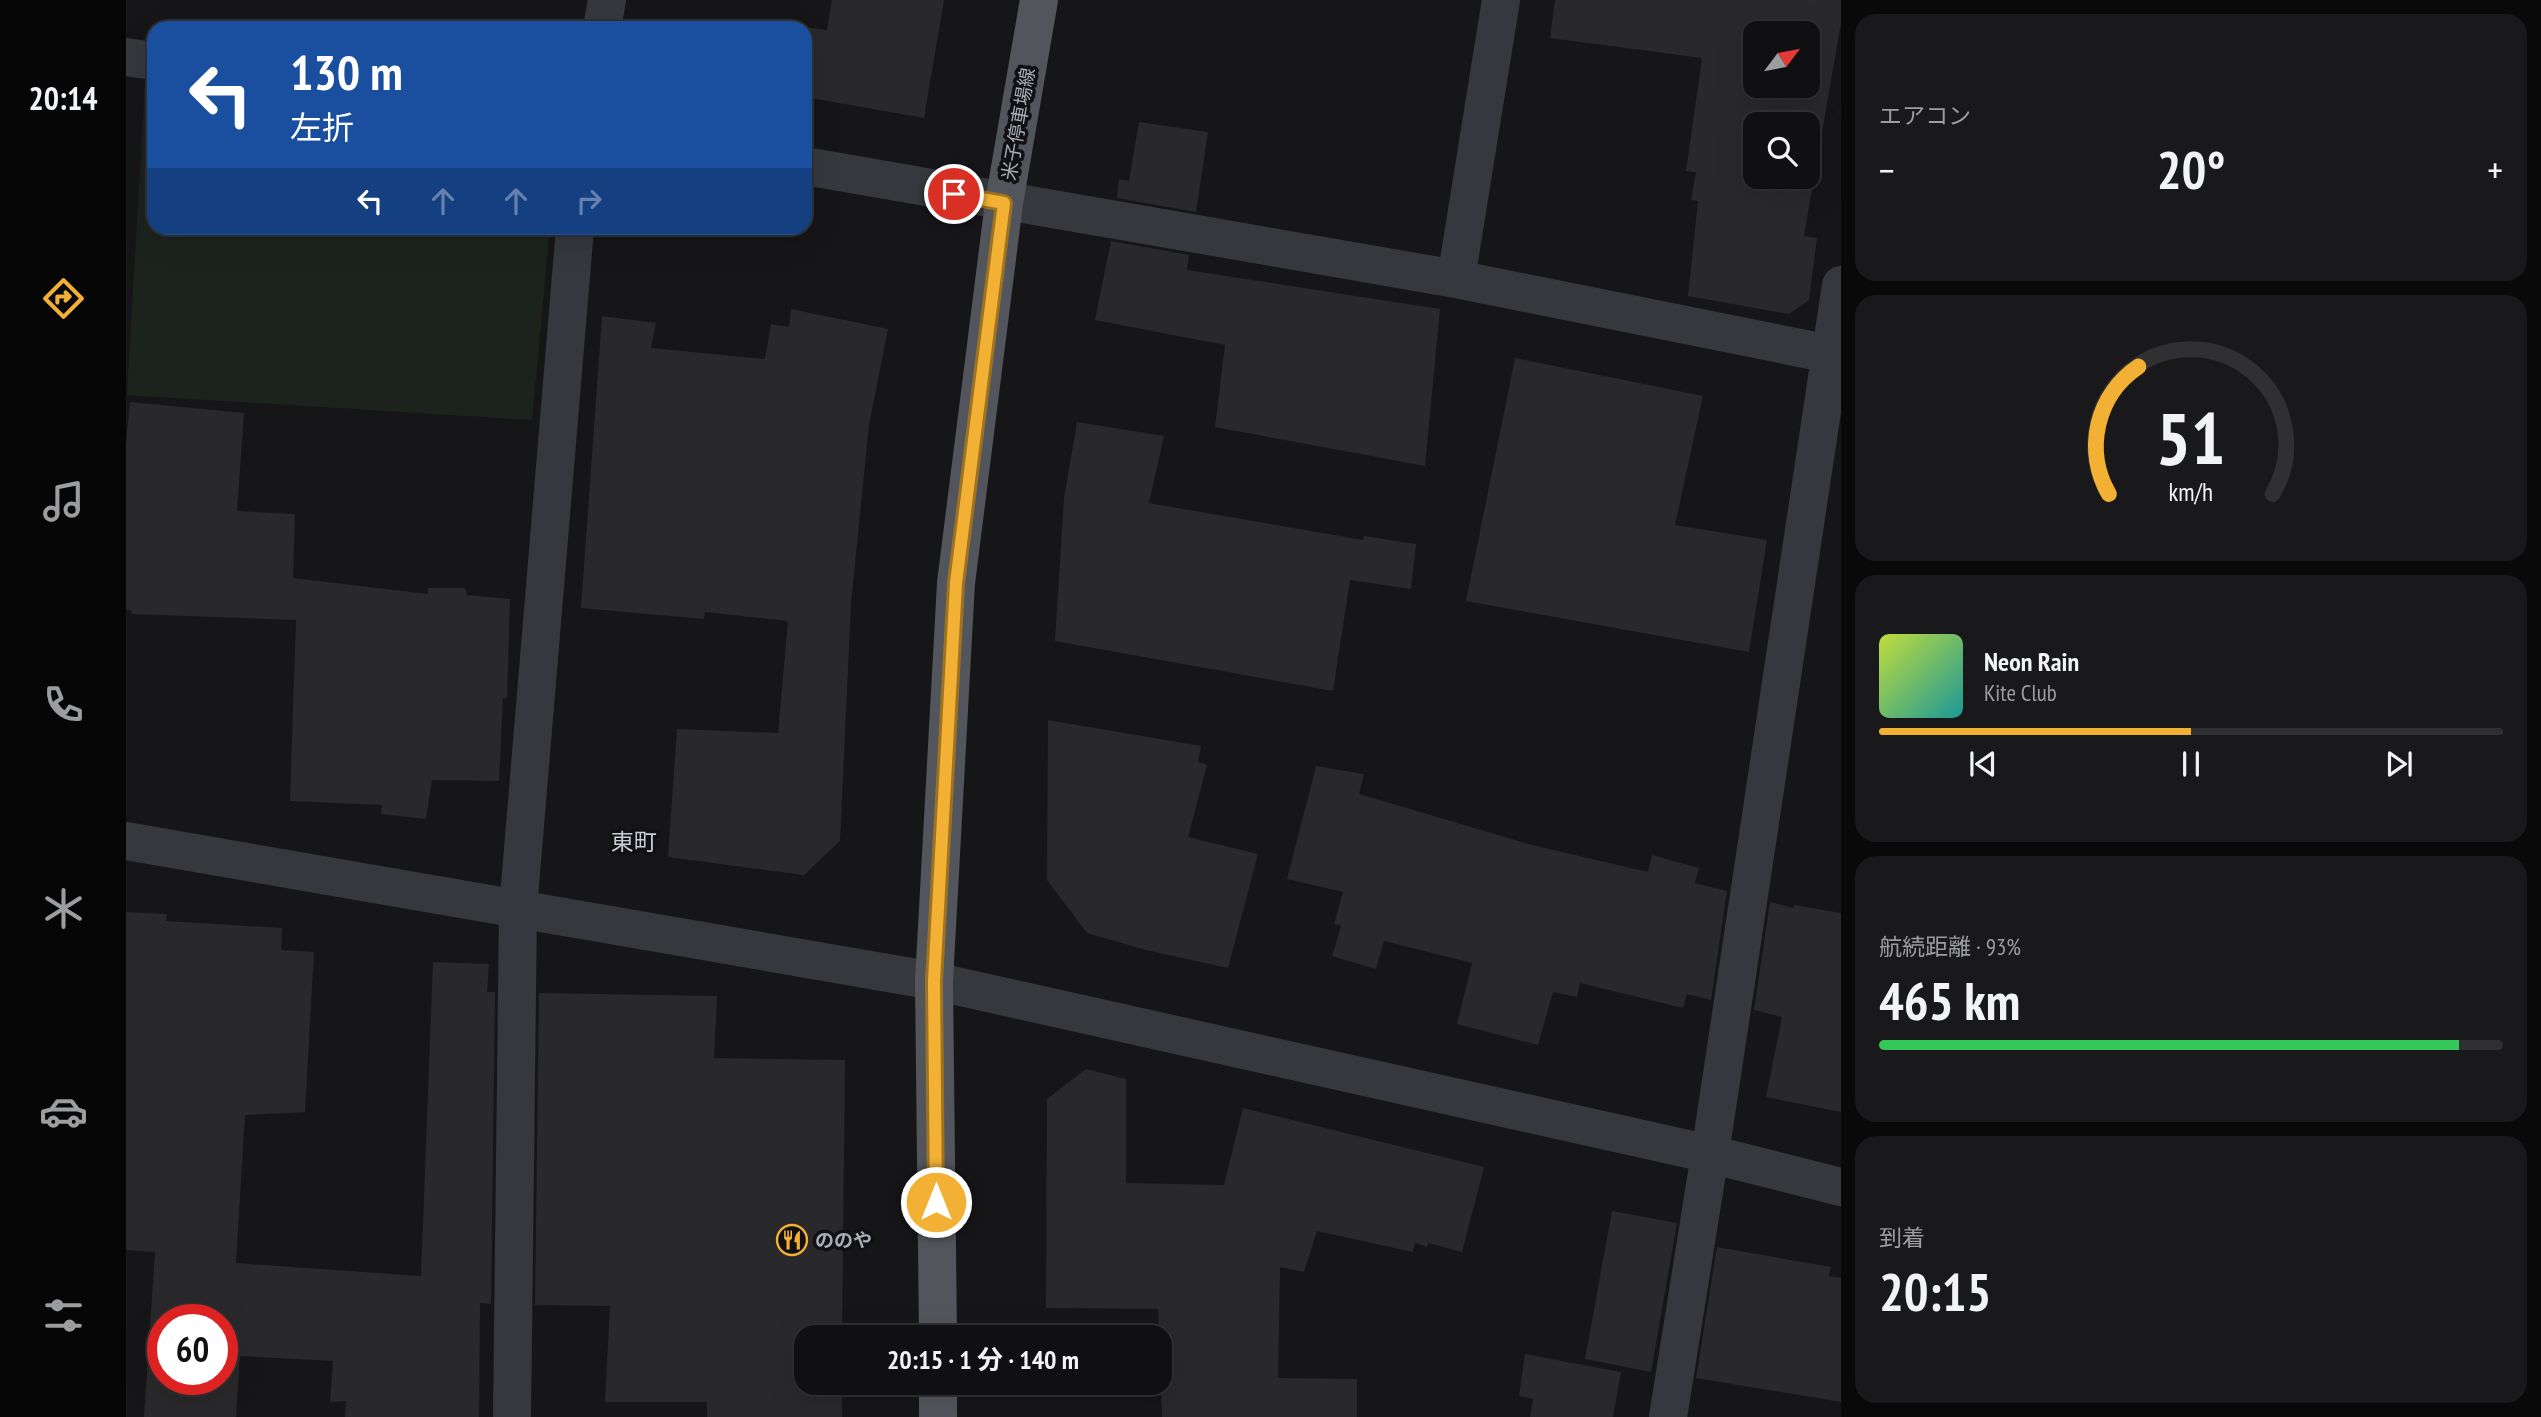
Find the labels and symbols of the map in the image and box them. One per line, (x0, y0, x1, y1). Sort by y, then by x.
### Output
north arrow (1743, 21, 1820, 98)
street label: 米子停車場線 (996, 66, 1040, 182)
pin (924, 164, 984, 224)
district label: 東町 (611, 827, 657, 856)
position arrow (899, 1165, 973, 1239)
restaurant icon: ののや (775, 1223, 809, 1257)
place label: ののや (815, 1228, 872, 1252)
speed limit sign: 60 (147, 1304, 238, 1395)

